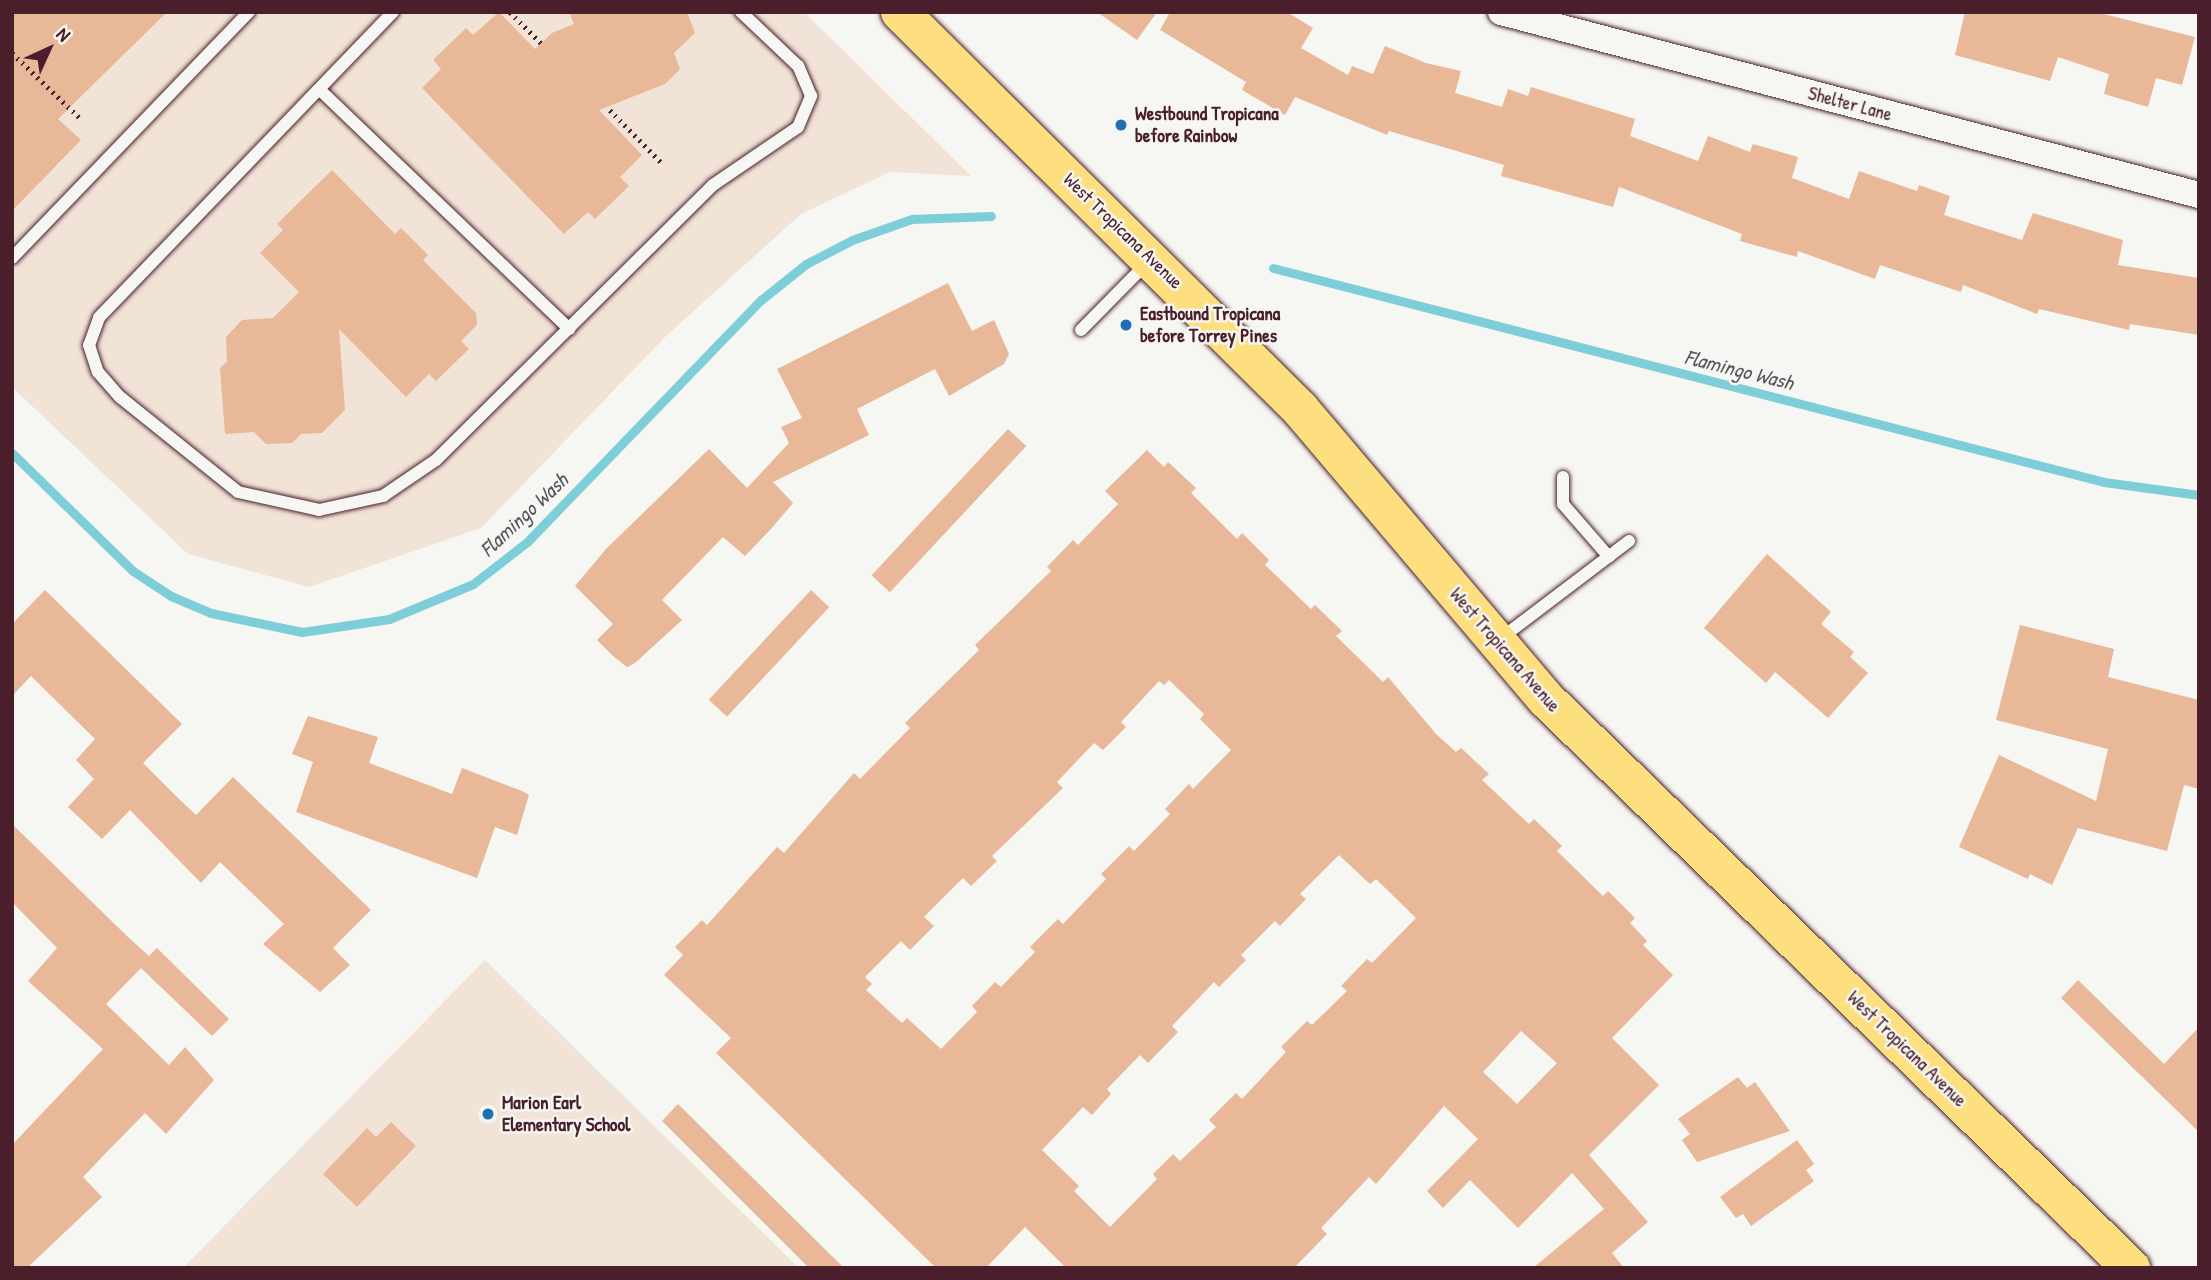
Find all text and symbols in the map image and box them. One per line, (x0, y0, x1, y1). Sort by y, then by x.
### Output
north arrow (14, 14, 84, 84)
text: N (51, 21, 77, 47)
street label: Shelter Lane (1806, 82, 1894, 126)
place label: Westbound Tropicana before Rainbow (1135, 103, 1279, 147)
marker: Westbound Tropicana before Rainbow (1113, 117, 1129, 133)
street label: West Tropicana Avenue (1059, 168, 1187, 294)
place label: Eastbound Tropicana before Torrey Pines (1140, 303, 1280, 347)
marker: Eastbound Tropicana before Torrey Pines (1118, 317, 1134, 333)
water label: Flamingo Wash (1682, 344, 1796, 396)
water label: Flamingo Wash (475, 468, 573, 562)
street label: West Tropicana Avenue (1445, 583, 1565, 717)
street label: West Tropicana Avenue (1843, 986, 1971, 1112)
place label: Marion Earl Elementary School (502, 1092, 630, 1136)
marker: Marion Earl Elementary School (480, 1106, 496, 1122)

